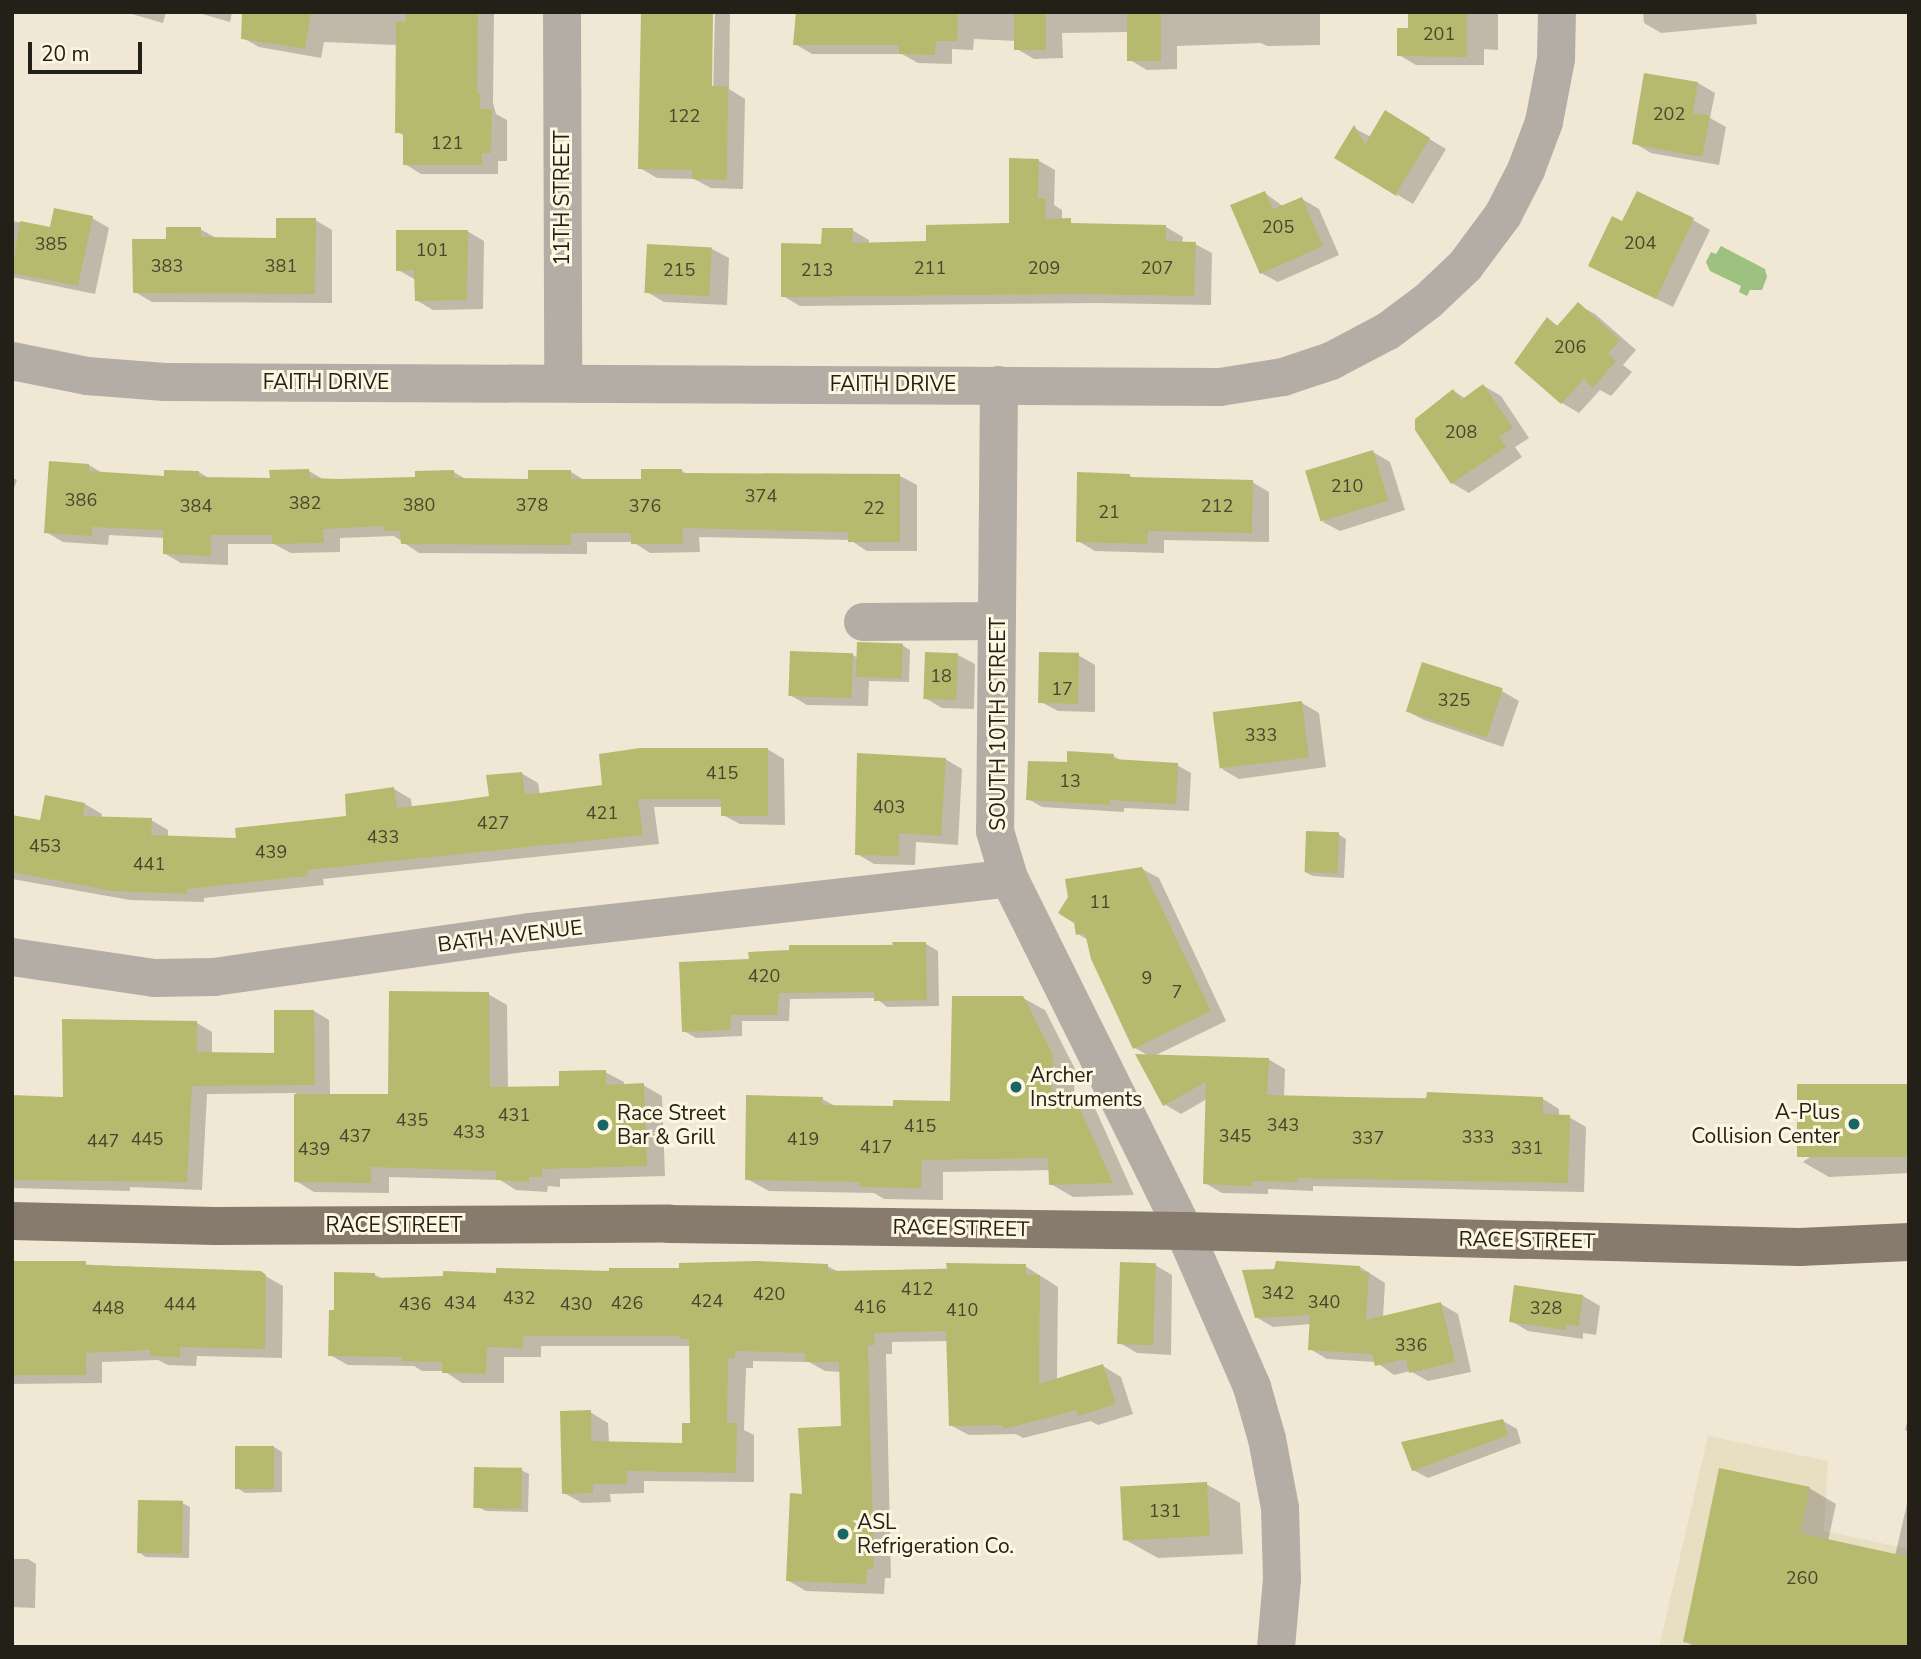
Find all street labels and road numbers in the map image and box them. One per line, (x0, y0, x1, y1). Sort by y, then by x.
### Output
street label: 11TH STREET (549, 130, 575, 266)
street label: FAITH DRIVE (263, 369, 389, 395)
street label: FAITH DRIVE (830, 371, 956, 397)
street label: SOUTH 10TH STREET (985, 617, 1011, 831)
street label: BATH AVENUE (436, 915, 584, 957)
street label: RACE STREET (326, 1212, 462, 1238)
street label: RACE STREET (892, 1214, 1030, 1242)
street label: RACE STREET (1458, 1226, 1596, 1254)

